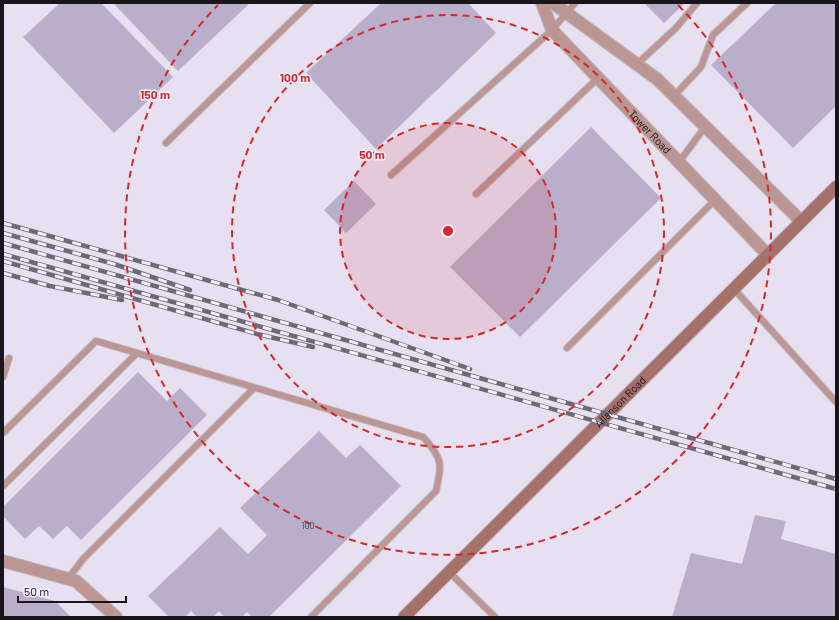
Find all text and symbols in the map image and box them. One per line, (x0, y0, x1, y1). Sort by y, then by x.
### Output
text: 100 m (280, 70, 310, 84)
text: 150 m (140, 87, 170, 101)
street label: Tower Road (626, 107, 674, 156)
text: 50 m (359, 147, 385, 161)
centre of rings (441, 224, 455, 238)
street label: Allanson Road (591, 373, 648, 430)
house number: 100 (301, 520, 315, 531)
scale bar (18, 578, 126, 604)
text: 50 m (24, 584, 49, 598)

